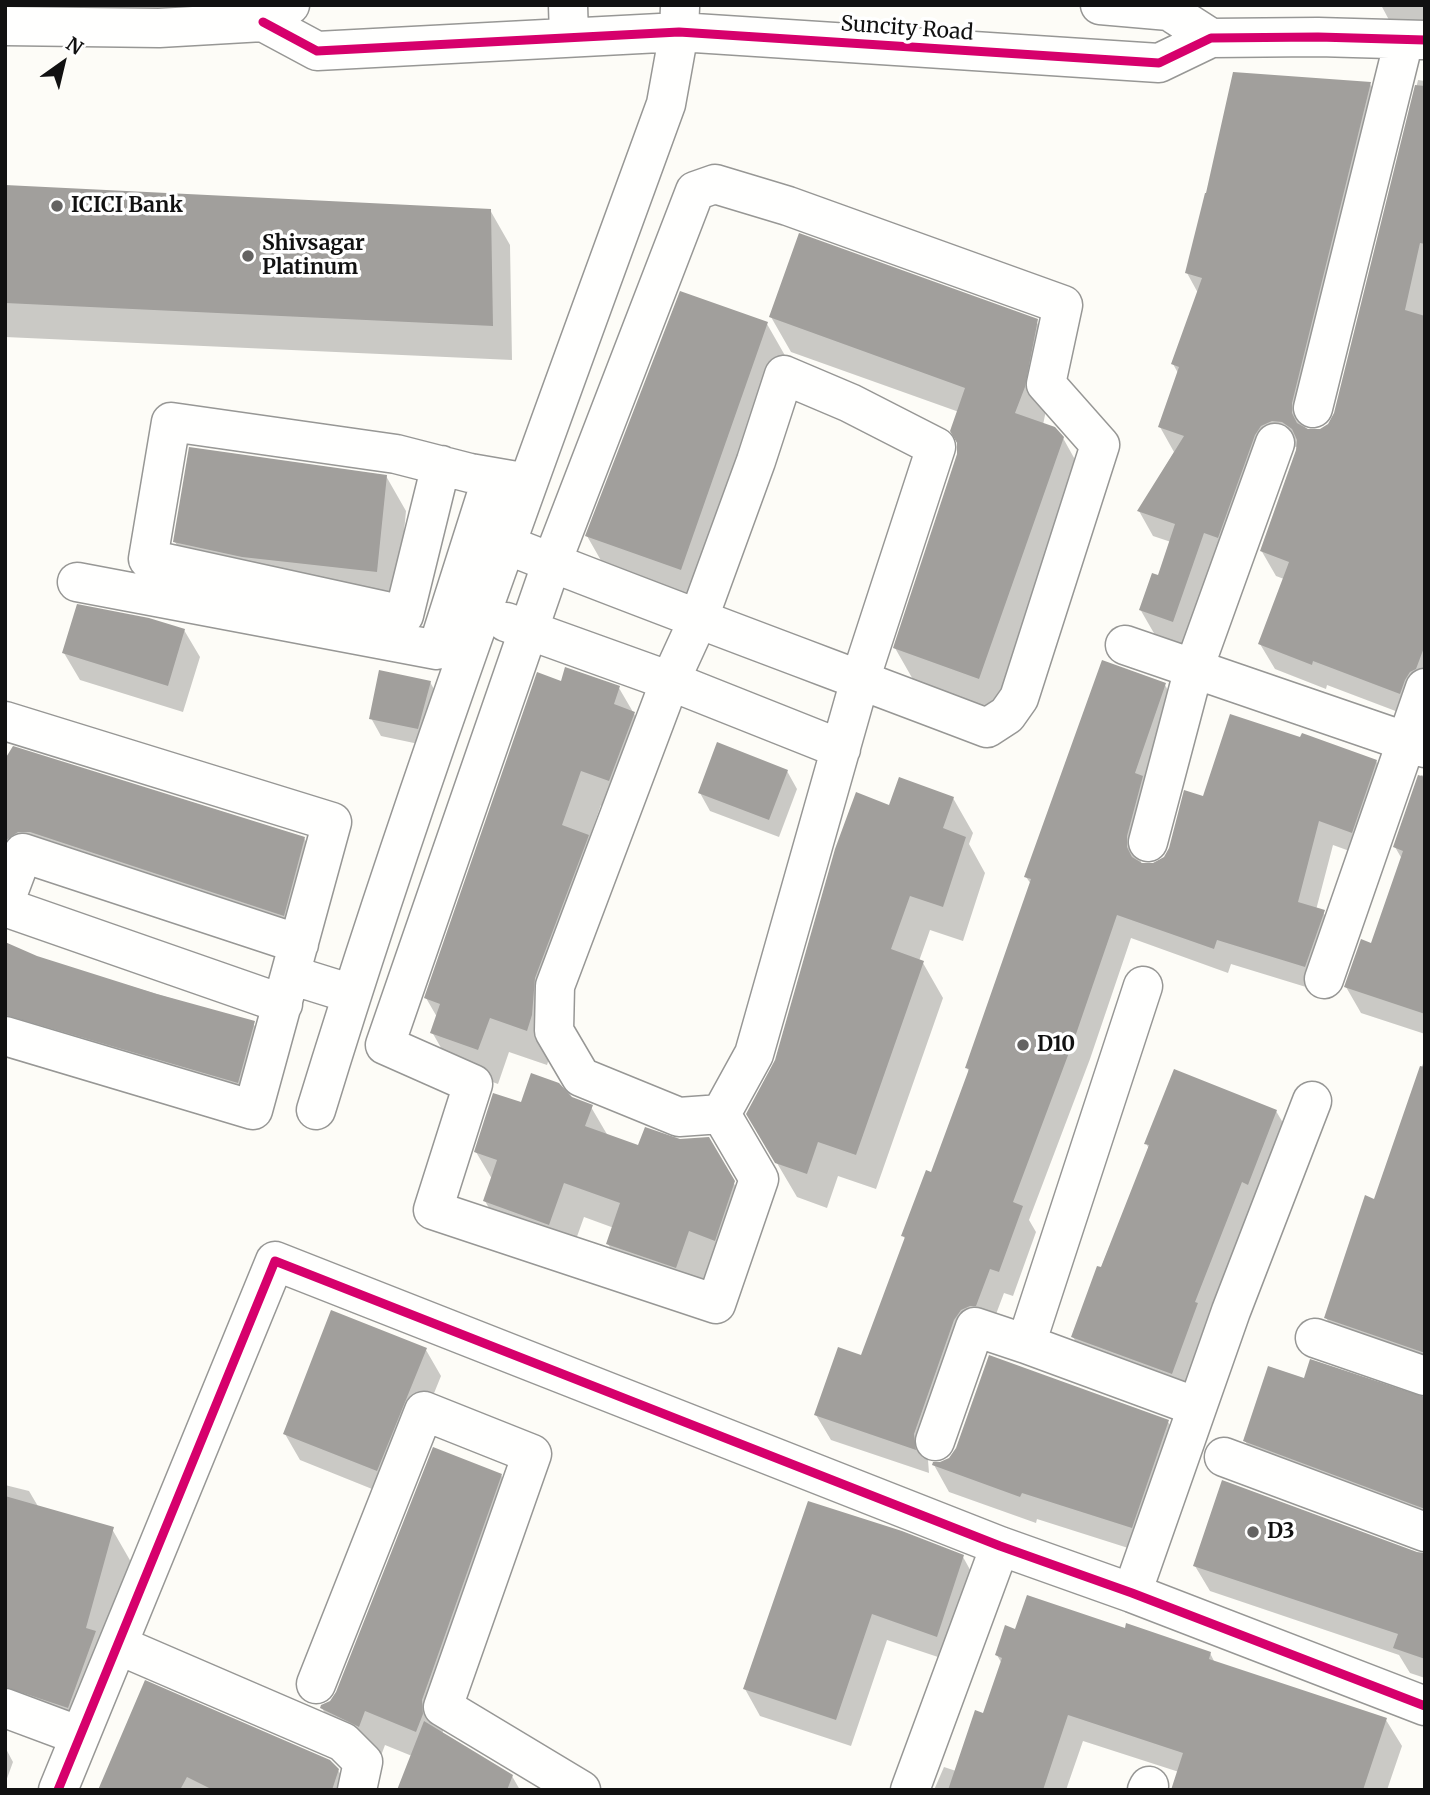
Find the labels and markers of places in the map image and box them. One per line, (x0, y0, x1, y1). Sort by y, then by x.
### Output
place label: ICICI Bank (71, 193, 183, 219)
marker: ICICI Bank (49, 198, 65, 214)
place label: Shivsagar Platinum (262, 231, 365, 281)
marker: Shivsagar Platinum (240, 248, 256, 264)
place label: D10 (1037, 1032, 1075, 1058)
marker: D10 (1015, 1037, 1031, 1053)
place label: D3 (1267, 1519, 1294, 1545)
marker: D3 (1245, 1524, 1261, 1540)

